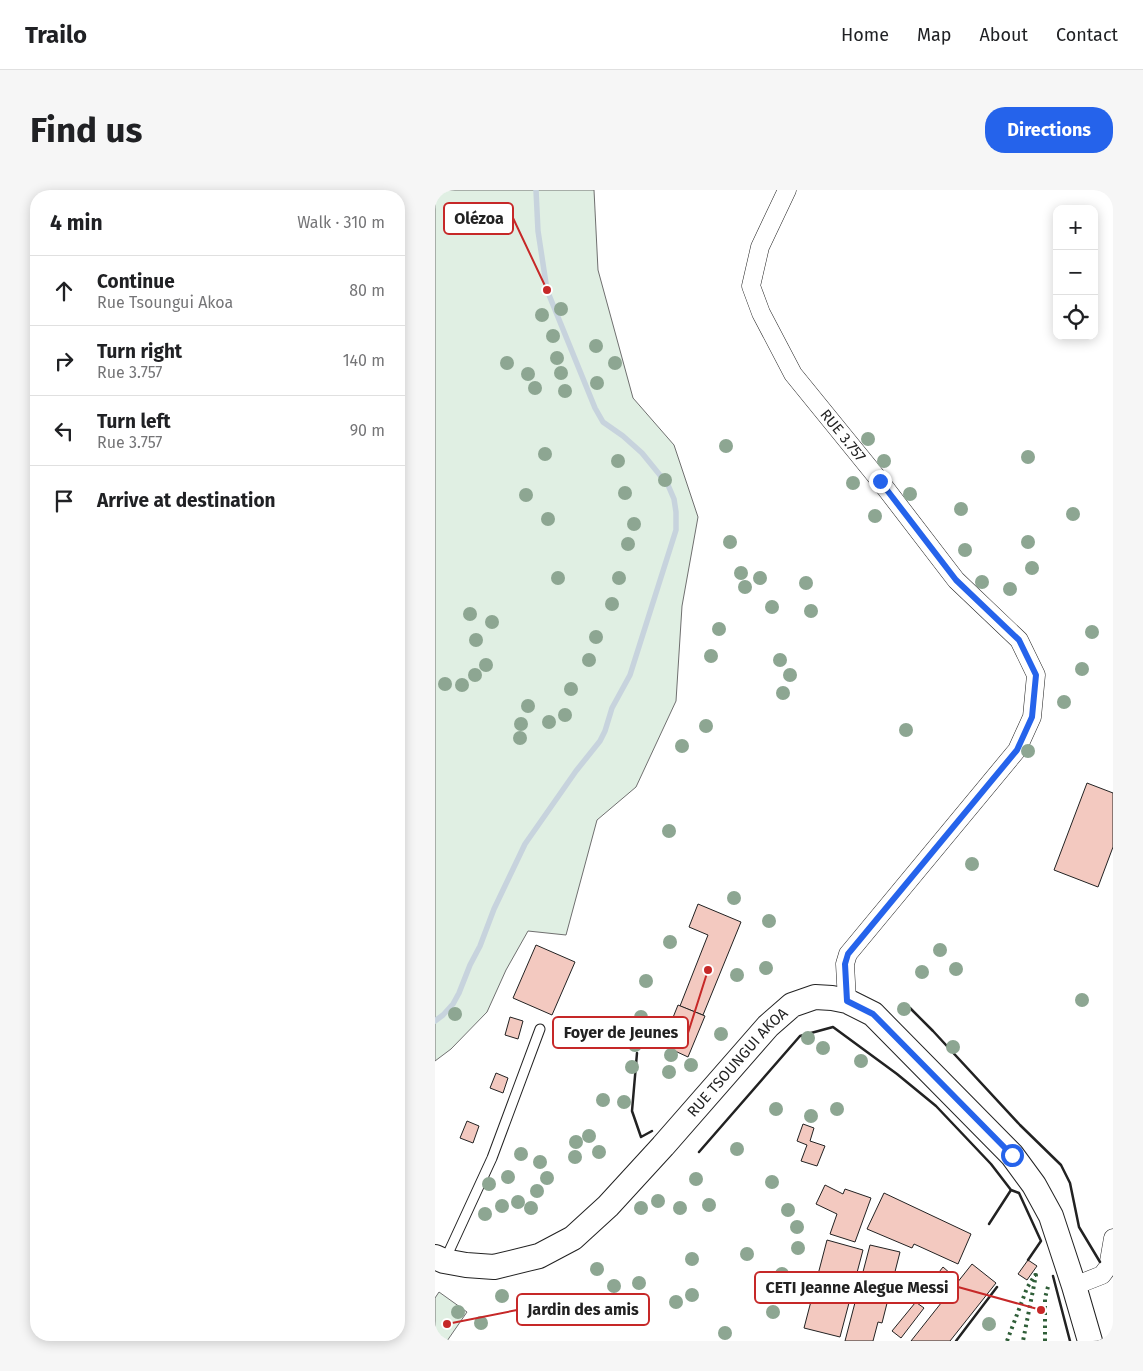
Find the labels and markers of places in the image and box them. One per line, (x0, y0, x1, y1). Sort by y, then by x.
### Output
callout: Olézoa (444, 203, 513, 234)
callout: Foyer de Jeunes (553, 1017, 688, 1048)
callout: CETI Jeanne Alegue Messi (755, 1272, 958, 1303)
callout: Jardin des amis (517, 1294, 649, 1325)

